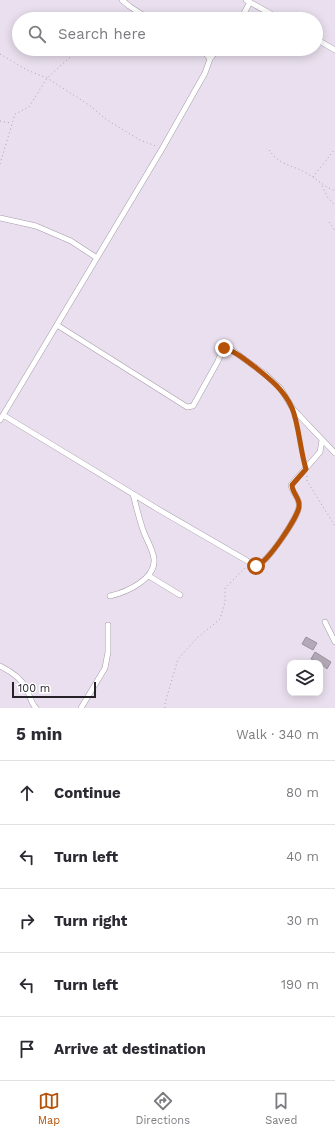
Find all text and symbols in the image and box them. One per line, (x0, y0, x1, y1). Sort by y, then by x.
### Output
search box (12, 12, 323, 56)
icon: search (26, 23, 48, 45)
text: Search here (58, 25, 146, 43)
route end (215, 339, 233, 357)
route start (247, 557, 265, 575)
map controls (287, 660, 323, 696)
button: layers (287, 660, 323, 696)
scale bar (12, 680, 96, 699)
text: 100 m (18, 682, 50, 695)
text: 5 min (16, 724, 62, 744)
text: Walk · 340 m (236, 727, 319, 742)
icon: ahead (16, 782, 38, 804)
text: Continue (54, 784, 121, 802)
text: 80 m (286, 785, 319, 800)
icon: left (16, 846, 38, 868)
text: Turn left (54, 848, 118, 866)
text: 40 m (286, 849, 319, 864)
icon: right (16, 910, 38, 932)
text: Turn right (54, 912, 127, 930)
text: 30 m (287, 913, 319, 928)
icon: left (16, 974, 38, 996)
text: Turn left (54, 976, 118, 994)
text: 190 m (281, 977, 319, 992)
icon: arrive (16, 1038, 38, 1060)
text: Arrive at destination (54, 1040, 206, 1058)
tab: Map (38, 1090, 60, 1127)
tab: Directions (136, 1090, 190, 1127)
tab: Saved (265, 1090, 297, 1127)

